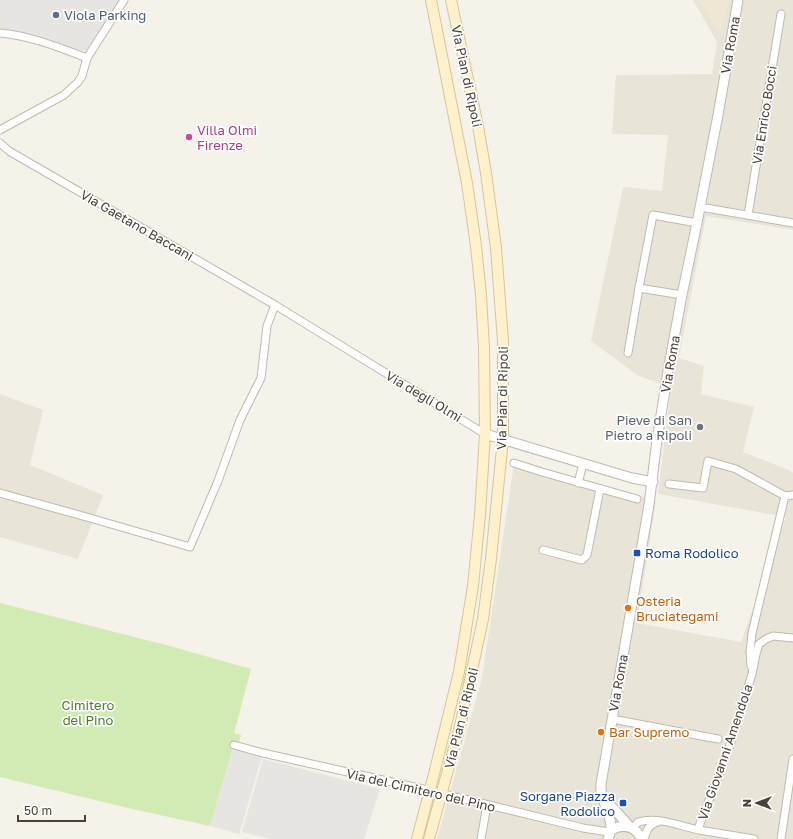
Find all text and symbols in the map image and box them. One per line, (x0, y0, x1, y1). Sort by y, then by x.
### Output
place label: Viola Parking (64, 7, 146, 23)
marker: Viola Parking (51, 10, 61, 20)
street label: Via Roma (717, 15, 743, 75)
street label: Via Pian di Ripoli (448, 24, 486, 128)
street label: Via Enrico Bocci (748, 65, 780, 165)
place label: Villa Olmi Firenze (197, 122, 257, 153)
marker: Villa Olmi Firenze (184, 132, 194, 142)
street label: Via Gaetano Baccani (78, 186, 196, 264)
street label: Via Roma (657, 334, 683, 394)
street label: Via Pian di Ripoli (493, 346, 511, 450)
street label: Via degli Olmi (383, 367, 465, 425)
place label: Pieve di San Pietro a Ripoli (605, 412, 692, 443)
marker: Pieve di San Pietro a Ripoli (695, 422, 705, 432)
place label: Roma Rodolico (645, 545, 739, 561)
marker: Roma Rodolico (632, 548, 642, 558)
place label: Osteria Bruciategami (636, 593, 719, 624)
marker: Osteria Bruciategami (623, 603, 633, 613)
street label: Via Roma (605, 653, 631, 713)
street label: Via Pian di Ripoli (441, 666, 481, 770)
street label: Via Giovanni Amendola (694, 682, 756, 822)
park label: Cimitero del Pino (62, 697, 115, 728)
place label: Bar Supremo (609, 724, 690, 740)
marker: Bar Supremo (596, 727, 606, 737)
street label: Via del Cimitero del Pino (345, 765, 497, 815)
north arrow (737, 783, 777, 823)
place label: Sorgane Piazza Rodolico (520, 788, 615, 819)
scale bar (18, 797, 85, 823)
marker: Sorgane Piazza Rodolico (618, 798, 628, 808)
text: N (740, 799, 753, 807)
text: 50 m (24, 803, 52, 818)

